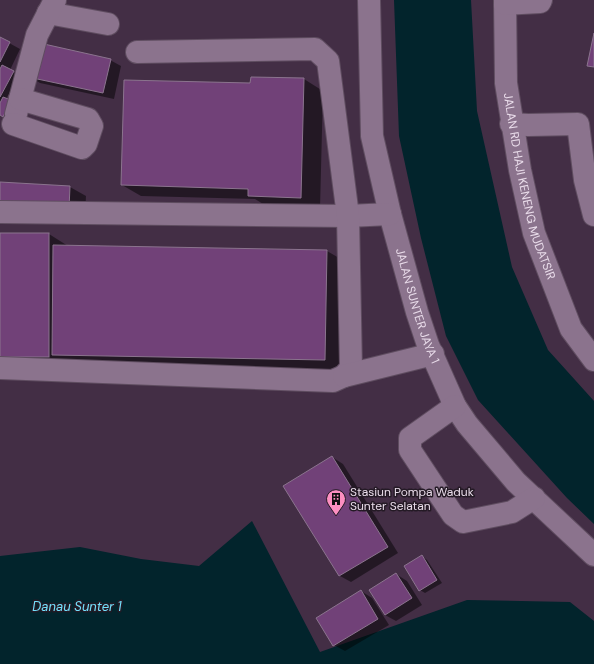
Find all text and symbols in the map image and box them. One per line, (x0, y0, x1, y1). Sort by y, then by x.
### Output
street label: JALAN RD HAJI KENENG MUDATSIR (500, 92, 559, 282)
street label: JALAN SUNTER JAYA 1 (392, 246, 443, 366)
place label: Stasiun Pompa Waduk Sunter Selatan (350, 484, 474, 514)
building icon: Stasiun Pompa Waduk Sunter Selatan (325, 488, 347, 516)
water label: Danau Sunter 1 (32, 598, 123, 615)

